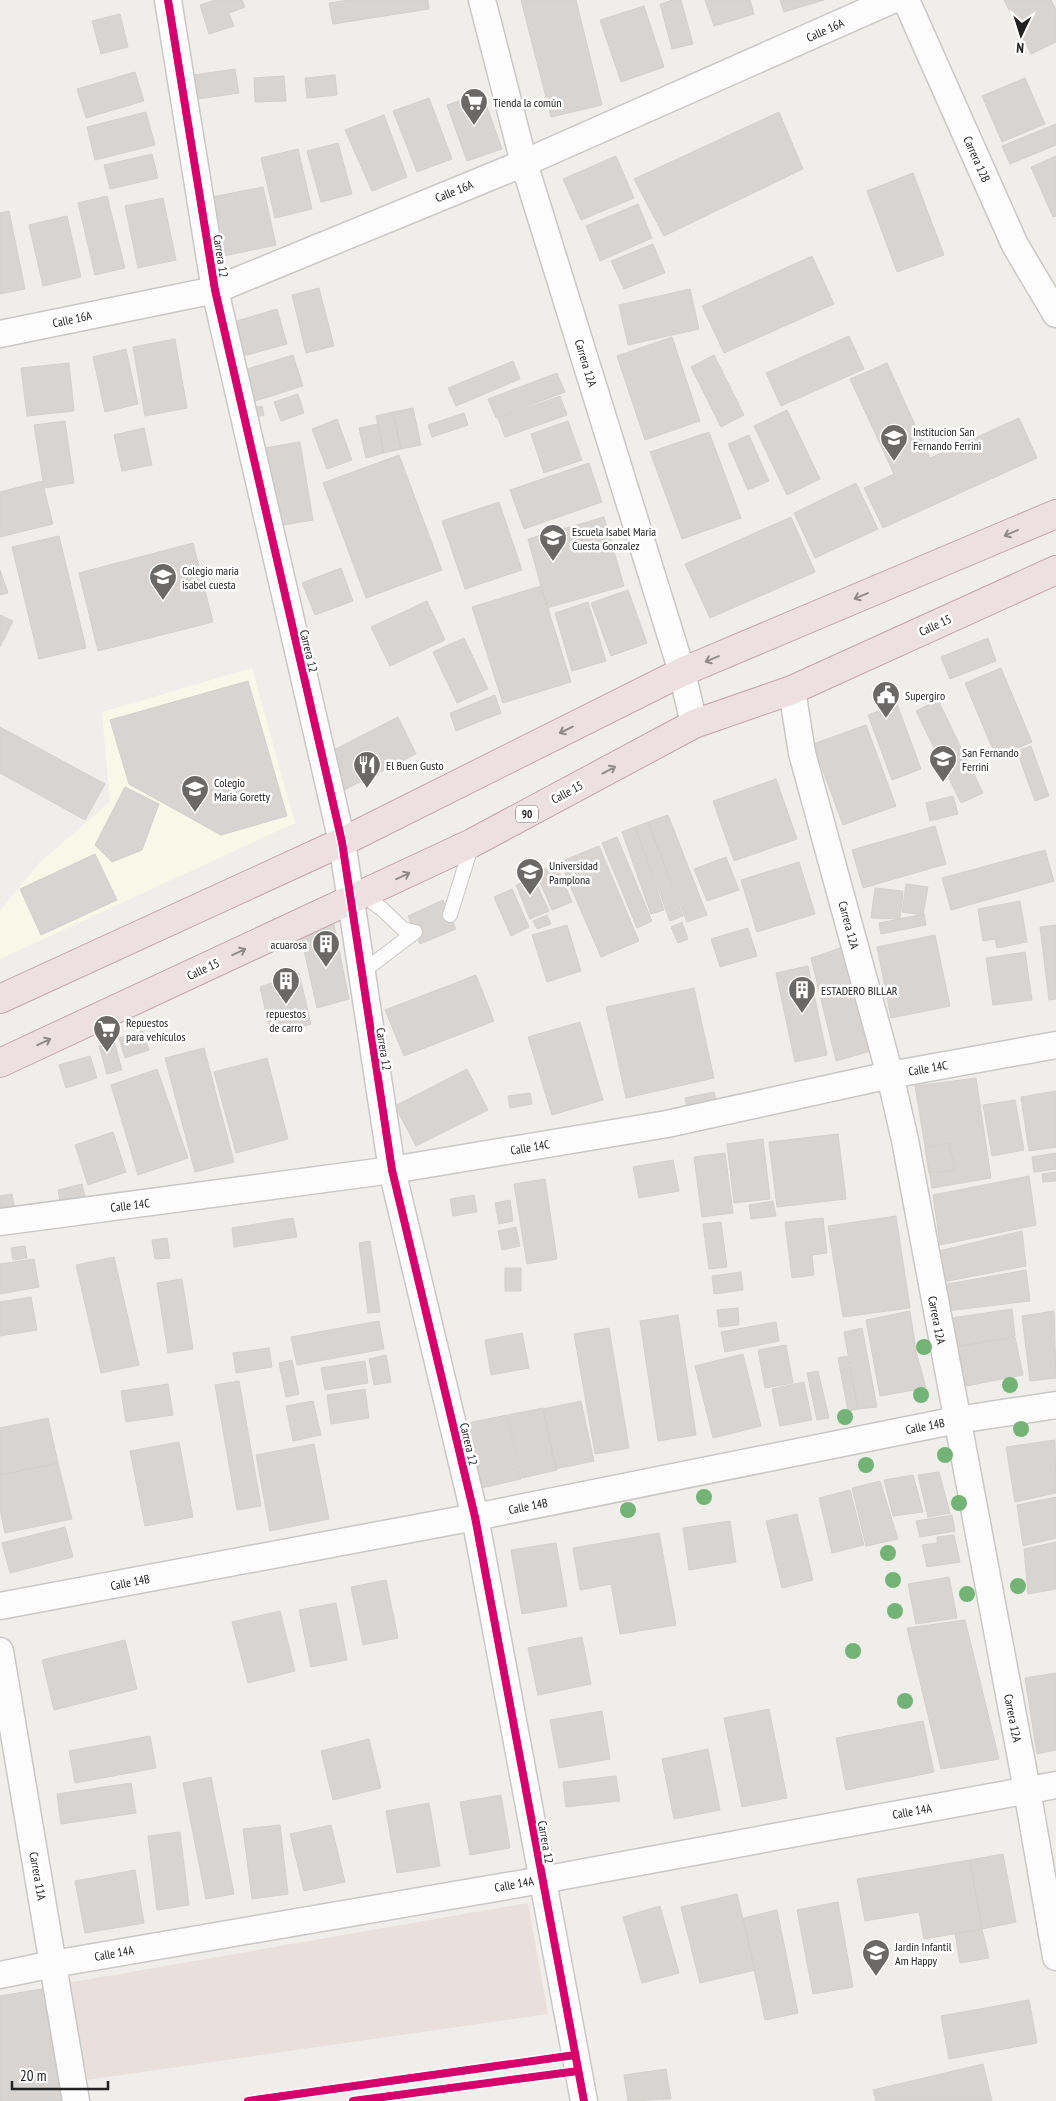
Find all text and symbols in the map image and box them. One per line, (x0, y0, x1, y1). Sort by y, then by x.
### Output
north arrow (996, 10, 1046, 60)
street label: Calle 16A (804, 15, 846, 45)
text: N (1016, 39, 1024, 57)
supermarket icon: Tienda la común (459, 87, 489, 126)
place label: Tienda la común (493, 95, 561, 110)
street label: Carrera 12B (960, 134, 994, 185)
street label: Calle 16A (433, 176, 476, 205)
street label: Carrera 12 (210, 234, 232, 278)
street label: Calle 16A (51, 307, 93, 330)
street label: Carrera 12A (572, 337, 600, 389)
school or university icon: Institucion San Fernando Ferrini (879, 423, 909, 462)
place label: Institucion San Fernando Ferrini (913, 424, 981, 453)
school or university icon: Escuela Isabel Maria Cuesta Gonzalez (538, 523, 568, 562)
place label: Escuela Isabel Maria Cuesta Gonzalez (572, 524, 656, 553)
one-way arrow (1004, 528, 1019, 538)
school or university icon: Colegio maria isabel cuesta (148, 562, 178, 601)
place label: Colegio maria isabel cuesta (182, 563, 239, 592)
one-way arrow (854, 593, 869, 602)
street label: Calle 15 (916, 611, 954, 639)
street label: Carrera 12 (297, 628, 321, 674)
one-way arrow (705, 655, 720, 665)
public building icon: Supergiro (871, 680, 901, 719)
place label: Supergiro (905, 688, 945, 703)
one-way arrow (558, 725, 573, 735)
school or university icon: San Fernando Ferrini (928, 744, 958, 783)
place label: San Fernando Ferrini (962, 745, 1019, 774)
restaurant icon: El Buen Gusto (352, 750, 382, 789)
place label: El Buen Gusto (386, 758, 444, 773)
one-way arrow (601, 764, 616, 774)
school or university icon: Colegio Maria Goretty (180, 774, 210, 813)
place label: Colegio Maria Goretty (214, 775, 271, 804)
street label: Calle 15 (548, 777, 586, 807)
road number: 90 (516, 806, 538, 822)
school or university icon: Universidad Pamplona (515, 857, 545, 896)
place label: Universidad Pamplona (549, 858, 598, 887)
one-way arrow (395, 871, 410, 881)
street label: Carrera 12A (835, 899, 863, 951)
building icon: acuarosa (311, 929, 341, 968)
place label: acuarosa (271, 937, 307, 952)
one-way arrow (231, 947, 246, 957)
street label: Calle 15 (184, 955, 222, 983)
building icon: repuestos de carro (271, 966, 301, 1005)
building icon: ESTADERO BILLAR (787, 975, 817, 1014)
place label: ESTADERO BILLAR (821, 983, 898, 998)
place label: repuestos de carro (266, 1006, 306, 1035)
supermarket icon: Repuestos para vehículos (92, 1014, 122, 1053)
place label: Repuestos para vehículos (126, 1015, 186, 1044)
street label: Carrera 12 (373, 1027, 395, 1071)
one-way arrow (36, 1037, 51, 1047)
street label: Calle 14C (907, 1057, 949, 1079)
street label: Calle 14C (509, 1136, 551, 1158)
street label: Calle 14C (109, 1195, 151, 1215)
street label: Carrera 12A (925, 1295, 949, 1346)
street label: Calle 14B (904, 1415, 946, 1437)
street label: Carrera 12 (457, 1421, 481, 1467)
street label: Calle 14B (507, 1495, 549, 1517)
street label: Calle 14B (109, 1571, 151, 1593)
street label: Carrera 12A (1001, 1693, 1025, 1744)
street label: Calle 14A (891, 1800, 933, 1822)
street label: Carrera 12 (535, 1819, 557, 1865)
street label: Carrera 11A (26, 1851, 50, 1902)
street label: Calle 14A (493, 1873, 535, 1895)
school or university icon: Jardín Infantil Am Happy (861, 1938, 891, 1977)
place label: Jardín Infantil Am Happy (894, 1939, 952, 1968)
street label: Calle 14A (93, 1942, 135, 1964)
scale bar (12, 2058, 109, 2090)
text: 20 m (20, 2066, 46, 2085)

